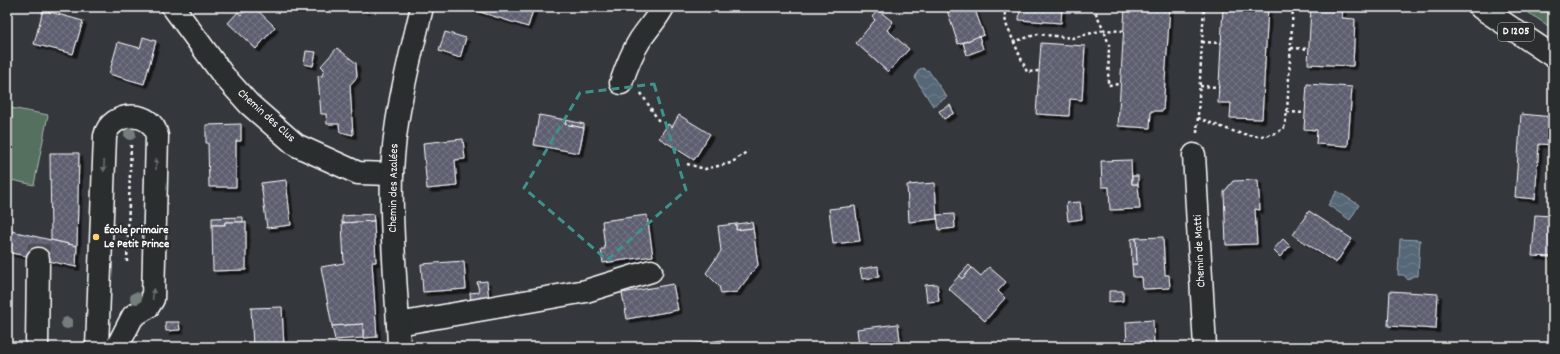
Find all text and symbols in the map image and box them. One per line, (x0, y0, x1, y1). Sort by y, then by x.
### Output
road number: D 1205 (1498, 23, 1534, 41)
street label: Chemin des Clus (233, 85, 299, 147)
street label: Chemin des Azalées (385, 143, 403, 233)
one-way arrow (153, 158, 160, 170)
one-way arrow (101, 160, 107, 173)
street label: Chemin de Matti (1190, 214, 1210, 288)
place label: École primaire Le Petit Prince (104, 222, 170, 253)
marker: École primaire Le Petit Prince (91, 232, 101, 242)
one-way arrow (149, 288, 156, 300)

